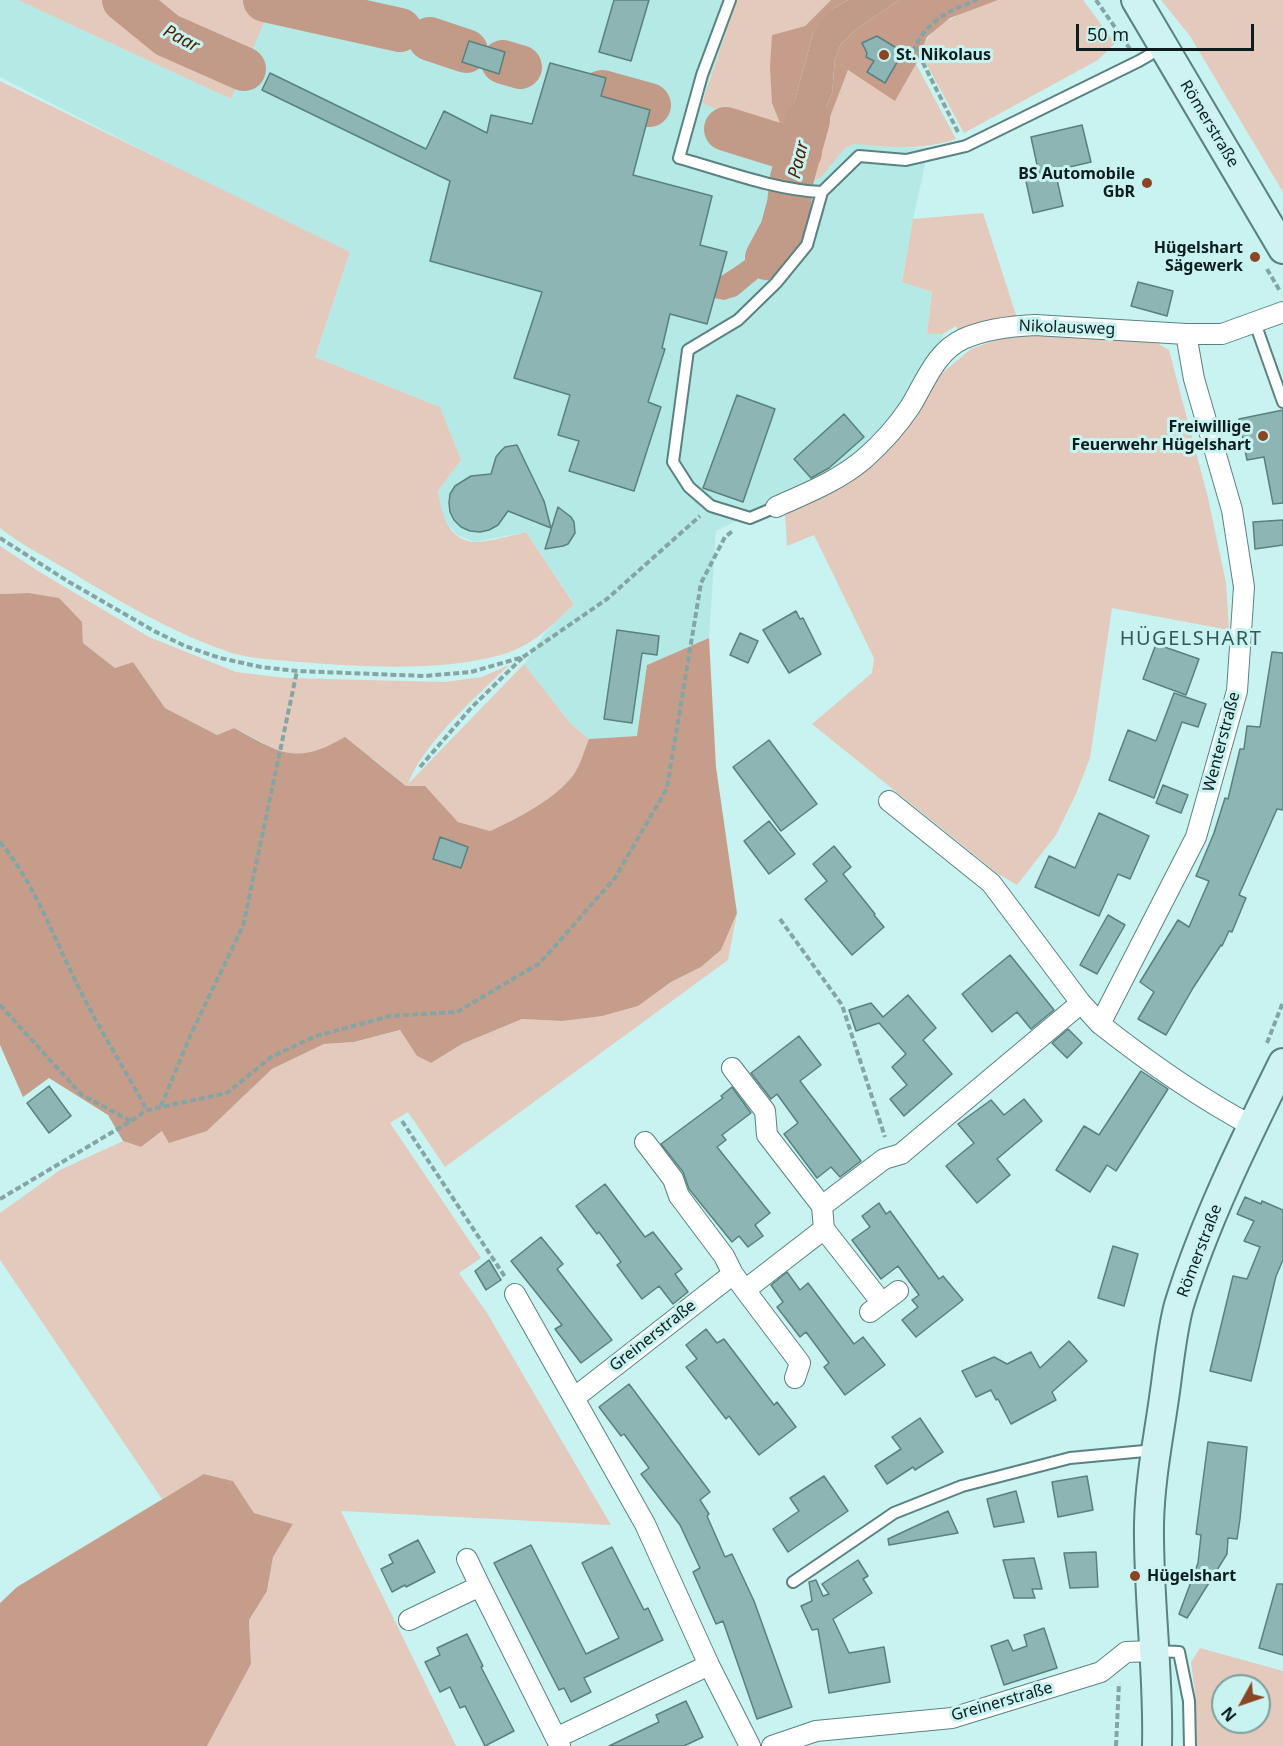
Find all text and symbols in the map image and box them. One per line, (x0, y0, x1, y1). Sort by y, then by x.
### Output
scale bar (1079, 12, 1258, 50)
water label: Paar (159, 21, 203, 57)
text: 50 m (1087, 22, 1129, 46)
place label: St. Nikolaus (896, 45, 991, 65)
marker: St. Nikolaus (877, 48, 891, 62)
street label: Römerstraße (1176, 77, 1242, 171)
water label: Paar (784, 139, 814, 181)
place label: BS Automobile GbR (1018, 164, 1135, 202)
marker: BS Automobile GbR (1140, 176, 1154, 190)
place label: Hügelshart Sägewerk (1154, 238, 1243, 276)
marker: Hügelshart Sägewerk (1248, 250, 1262, 264)
street label: Nikolausweg (1018, 317, 1116, 339)
place label: Freiwillige Feuerwehr Hügelshart (1071, 417, 1251, 455)
marker: Freiwillige Feuerwehr Hügelshart (1256, 429, 1270, 443)
district label: HÜGELSHART (1120, 627, 1262, 651)
street label: Wenterstraße (1199, 690, 1245, 794)
street label: Römerstraße (1173, 1202, 1227, 1300)
street label: Greinerstraße (606, 1296, 700, 1376)
place label: Hügelshart (1147, 1566, 1236, 1586)
marker: Hügelshart (1128, 1569, 1142, 1583)
north arrow (1211, 1674, 1271, 1734)
street label: Greinerstraße (949, 1678, 1055, 1726)
text: N (1216, 1702, 1241, 1726)

